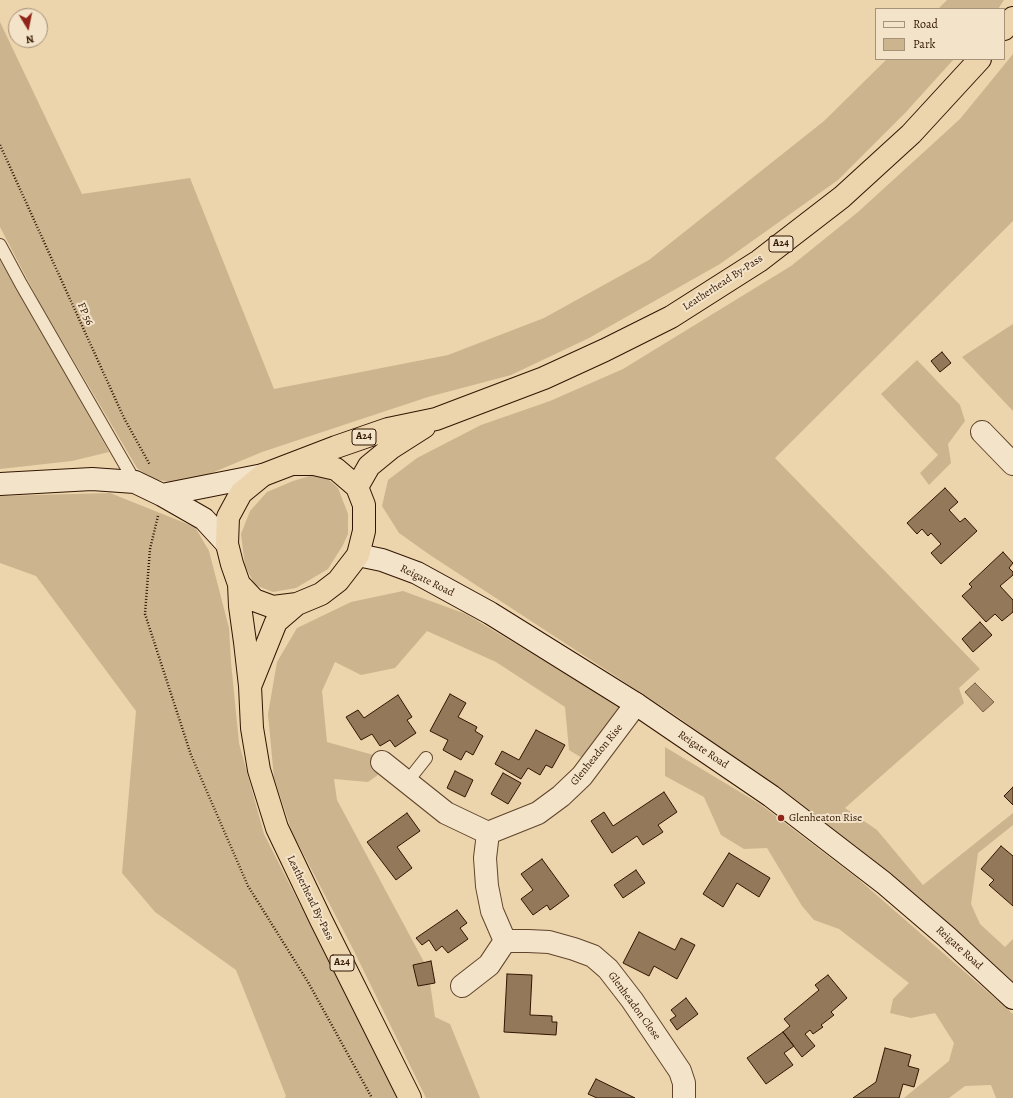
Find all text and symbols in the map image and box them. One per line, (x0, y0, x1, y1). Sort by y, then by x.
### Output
north arrow (8, 8, 48, 48)
legend (875, 8, 1005, 60)
text: Road (913, 16, 938, 32)
text: N (25, 31, 35, 47)
text: Park (913, 36, 936, 52)
road number: A24 (769, 236, 793, 252)
street label: Leatherhead By-Pass (680, 252, 766, 314)
street label: FP 56 (74, 300, 96, 328)
road number: A24 (352, 429, 376, 445)
street label: Reigate Road (398, 562, 456, 600)
street label: Glenheadon Rise (568, 722, 626, 788)
street label: Reigate Road (675, 728, 731, 772)
place label: Glenheaton Rise (789, 811, 862, 825)
marker: Glenheaton Rise (776, 813, 786, 823)
street label: Leatherhead By-Pass (284, 853, 336, 943)
street label: Reigate Road (933, 924, 985, 972)
road number: A24 (330, 955, 354, 971)
street label: Glenheadon Close (605, 969, 663, 1043)

